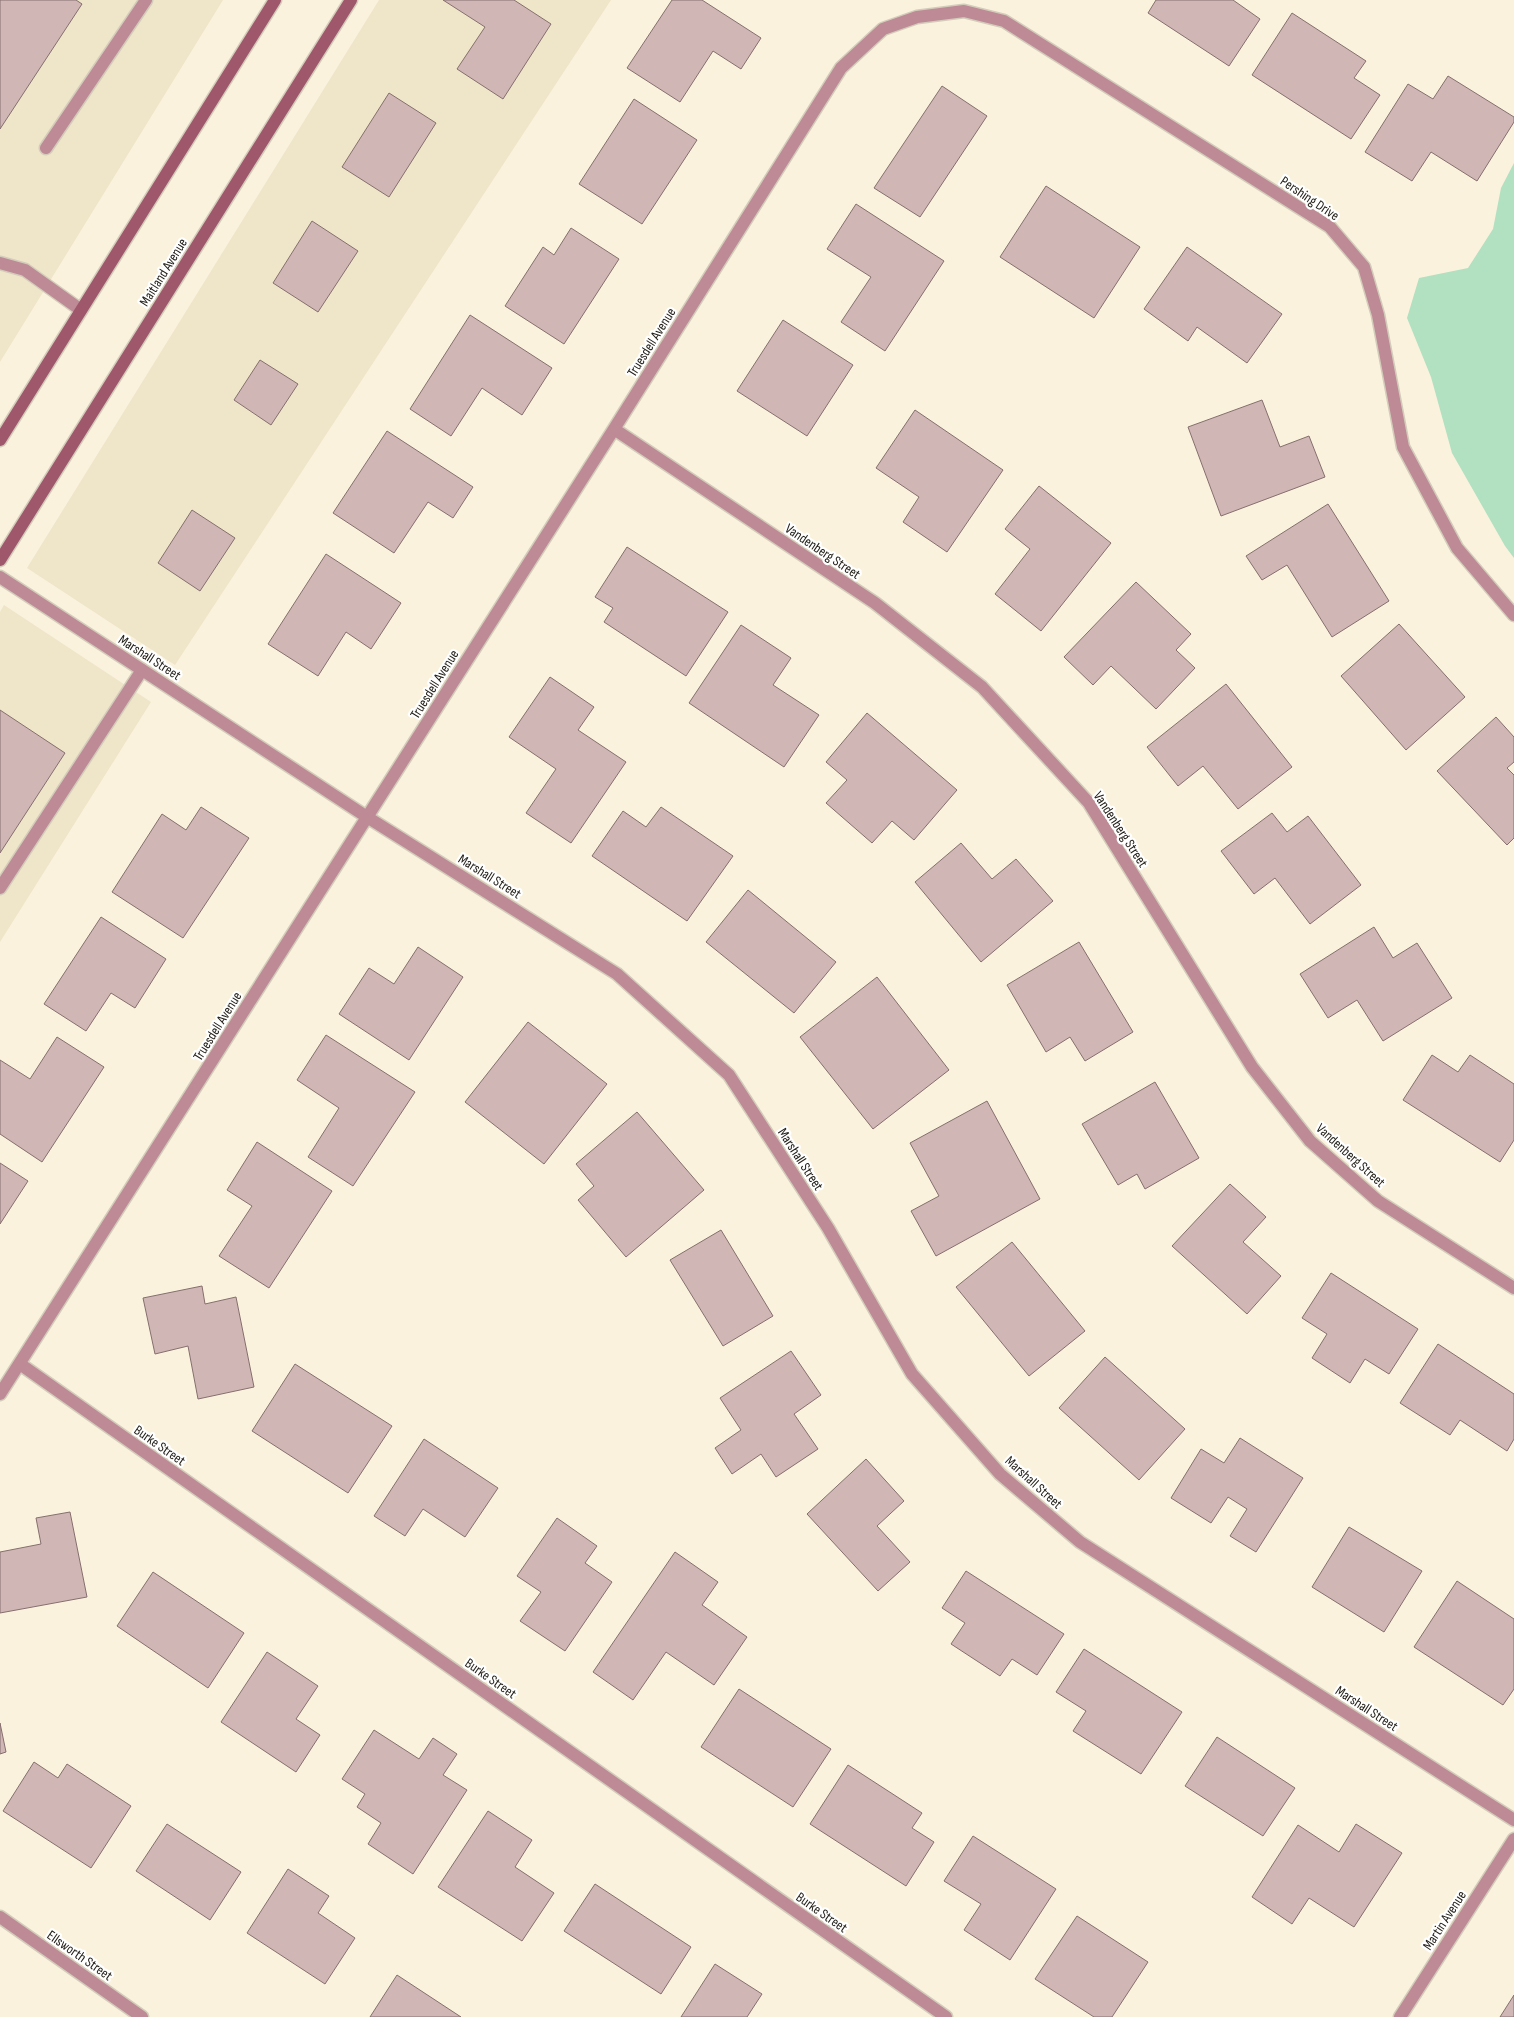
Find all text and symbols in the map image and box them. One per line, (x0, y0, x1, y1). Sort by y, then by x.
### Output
street label: Pershing Drive (1277, 173, 1342, 224)
street label: Maitland Avenue (136, 235, 191, 309)
street label: Truesdell Avenue (623, 305, 679, 380)
street label: Vandenberg Street (782, 520, 864, 583)
street label: Marshall Street (115, 631, 184, 684)
street label: Truesdell Avenue (406, 647, 462, 722)
street label: Vandenberg Street (1090, 788, 1151, 870)
street label: Marshall Street (455, 850, 524, 902)
street label: Truesdell Avenue (189, 989, 245, 1064)
street label: Vandenberg Street (1313, 1120, 1389, 1191)
street label: Marshall Street (774, 1125, 827, 1194)
street label: Burke Street (131, 1422, 189, 1469)
street label: Marshall Street (1002, 1452, 1066, 1512)
street label: Burke Street (462, 1655, 520, 1702)
street label: Marshall Street (1332, 1682, 1401, 1735)
street label: Martin Avenue (1419, 1887, 1470, 1953)
street label: Burke Street (793, 1889, 851, 1936)
street label: Ellsworth Street (44, 1927, 116, 1984)

